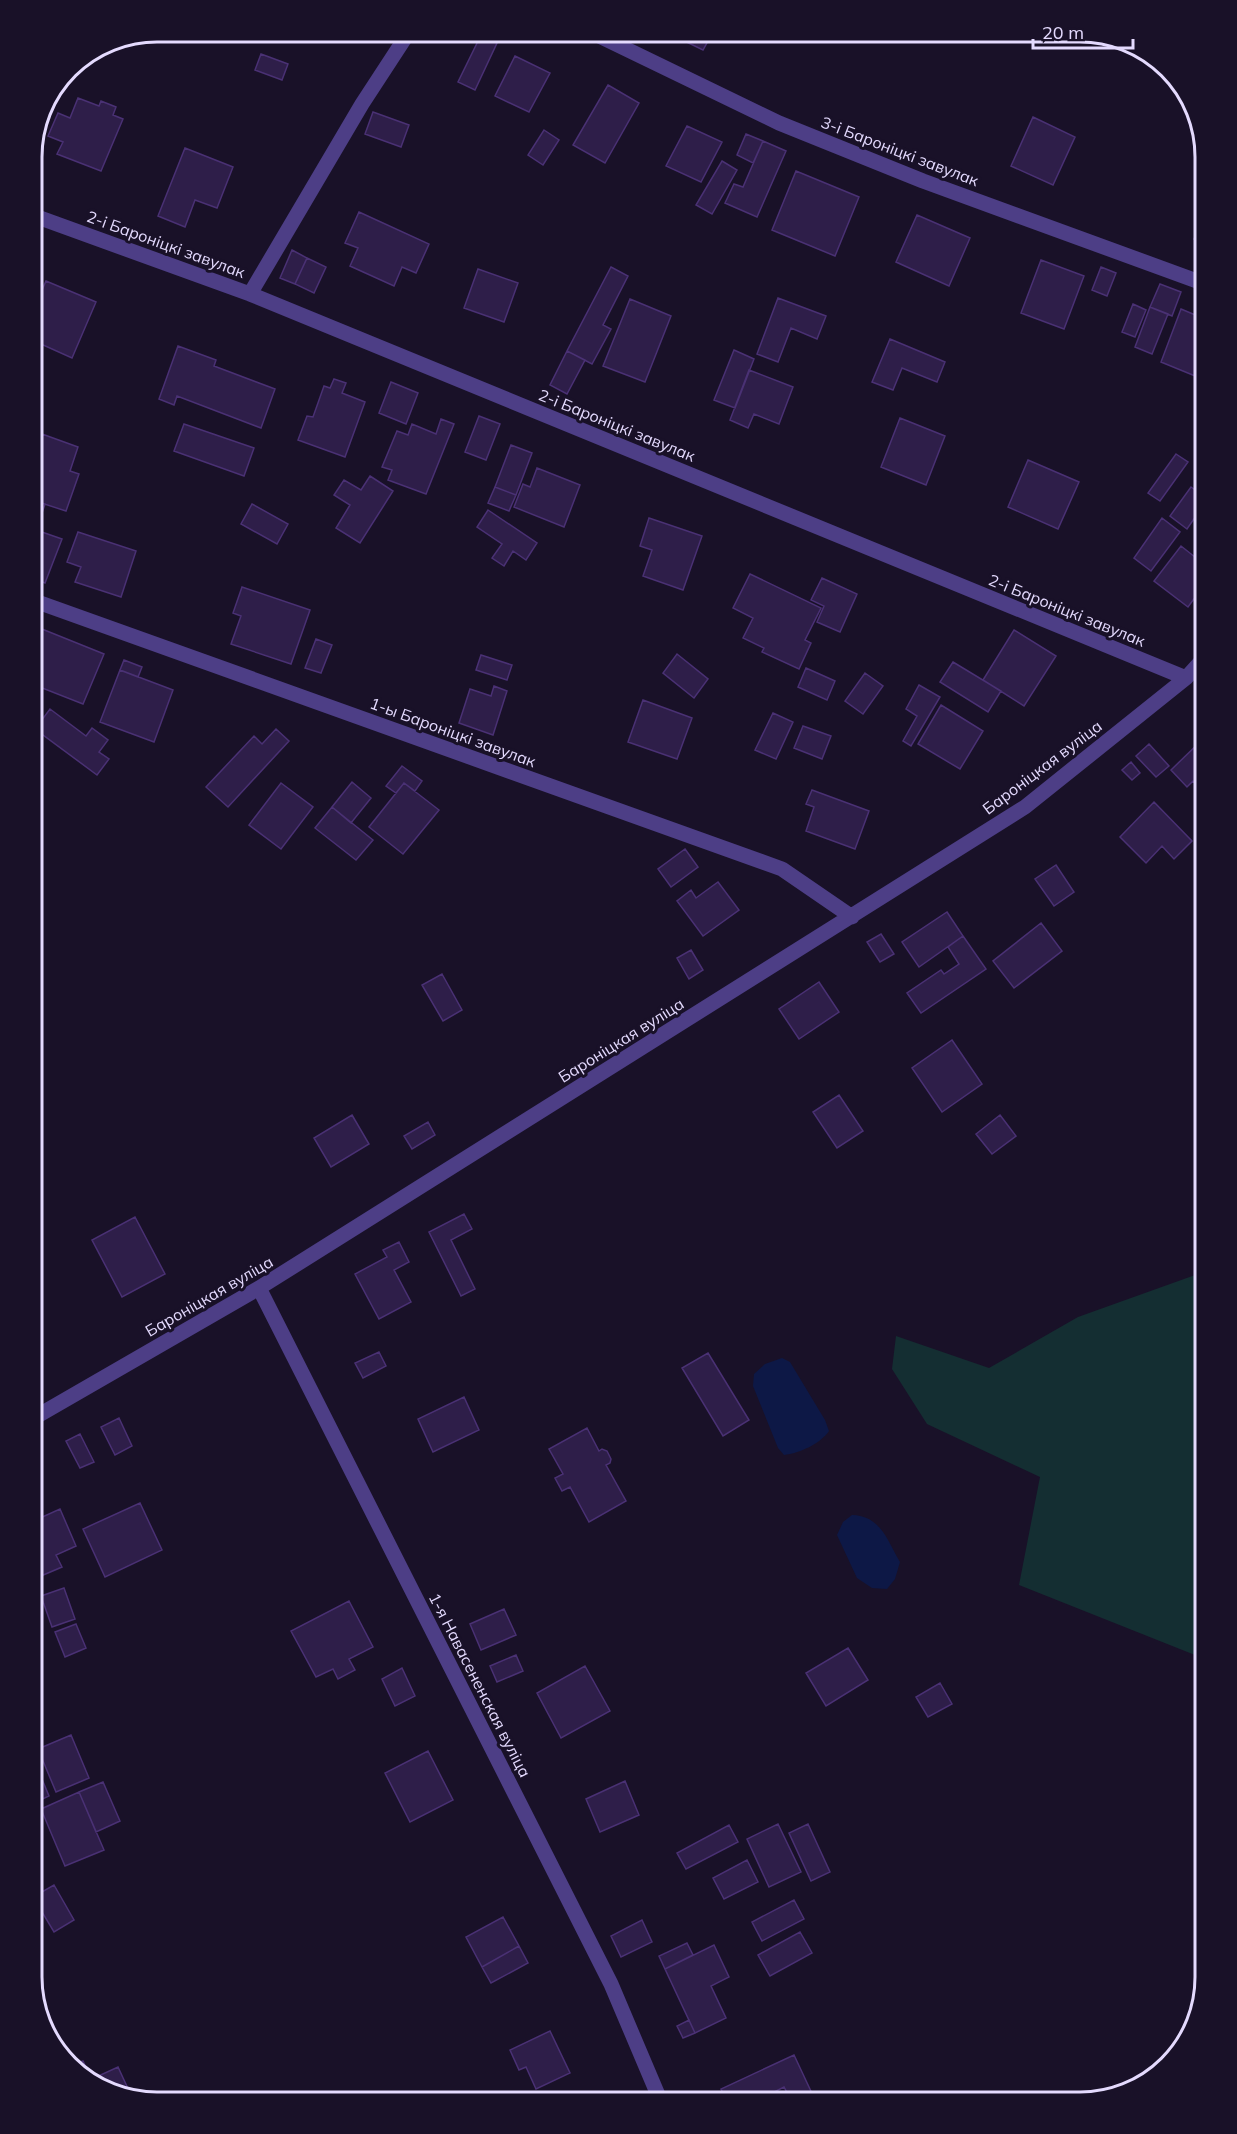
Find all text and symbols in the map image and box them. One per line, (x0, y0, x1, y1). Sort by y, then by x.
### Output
scale bar (1033, 12, 1134, 50)
text: 20 m (1042, 21, 1084, 44)
street label: 3-і Бароніцкі завулак (818, 112, 982, 190)
street label: 2-і Бароніцкі завулак (84, 206, 248, 282)
street label: 2-і Бароніцкі завулак (536, 384, 699, 466)
street label: 2-і Бароніцкі завулак (986, 569, 1149, 651)
street label: 1-ы Бароніцкі завулак (367, 693, 539, 771)
street label: Бароніцкая вуліца (978, 716, 1106, 818)
street label: Бароніцкая вуліца (555, 993, 687, 1087)
street label: Бароніцкая вуліца (142, 1251, 276, 1341)
street label: 1-я Навасененская вуліца (425, 1589, 535, 1781)

